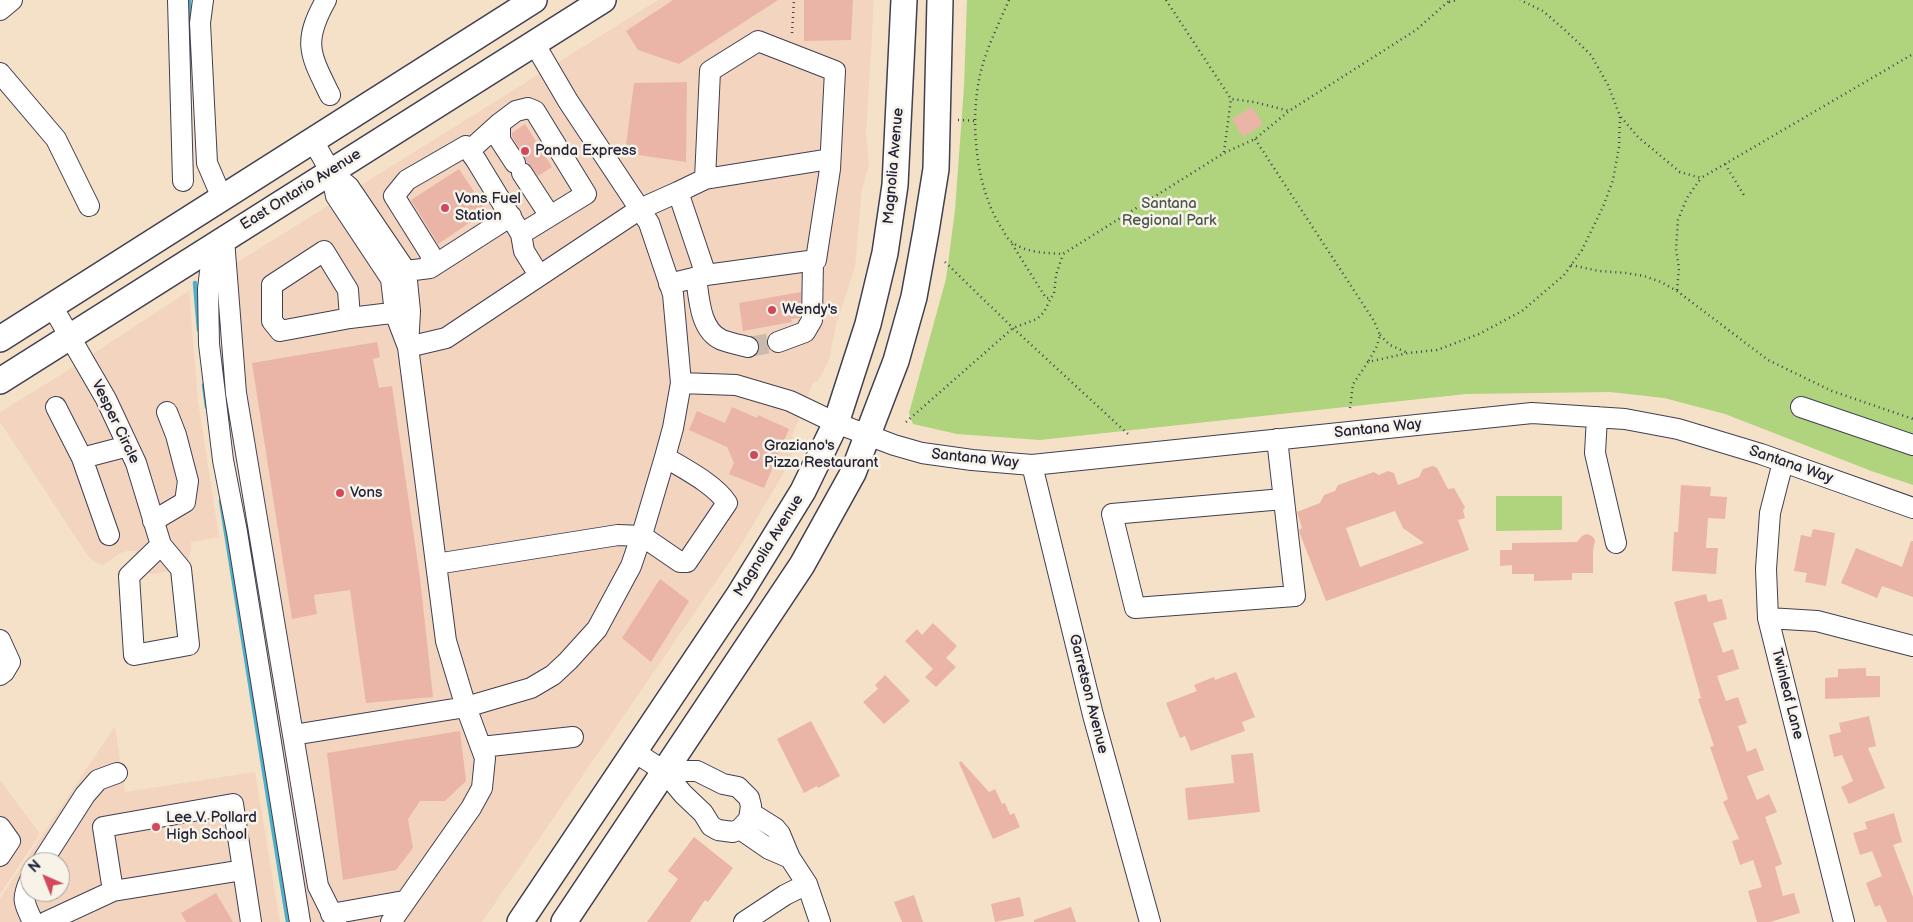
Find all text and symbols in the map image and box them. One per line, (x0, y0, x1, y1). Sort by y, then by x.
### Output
street label: Magnolia Avenue (880, 107, 908, 225)
place label: Panda Express (535, 142, 636, 160)
marker: Panda Express (519, 145, 531, 157)
street label: East Ontario Avenue (237, 146, 365, 234)
place label: Vons Fuel Station (455, 190, 521, 225)
park label: Santana Regional Park (1122, 195, 1216, 230)
marker: Vons Fuel Station (439, 202, 451, 214)
place label: Wendy's (782, 301, 837, 319)
marker: Wendy's (766, 304, 778, 316)
street label: Vesper Circle (87, 377, 143, 467)
street label: Santana Way (1333, 415, 1423, 443)
place label: Graziano's Pizza Restaurant (764, 437, 878, 472)
street label: Santana Way (1747, 442, 1835, 488)
street label: Santana Way (930, 445, 1020, 473)
marker: Graziano's Pizza Restaurant (748, 449, 760, 461)
place label: Vons (350, 484, 383, 502)
marker: Vons (334, 487, 346, 499)
street label: Magnolia Avenue (730, 492, 808, 600)
street label: Garretson Avenue (1064, 632, 1112, 756)
street label: Twinleaf Lane (1767, 647, 1807, 741)
place label: Lee V. Pollard High School (166, 809, 257, 844)
marker: Lee V. Pollard High School (150, 821, 162, 833)
north arrow (20, 852, 70, 902)
text: N (25, 857, 45, 876)

